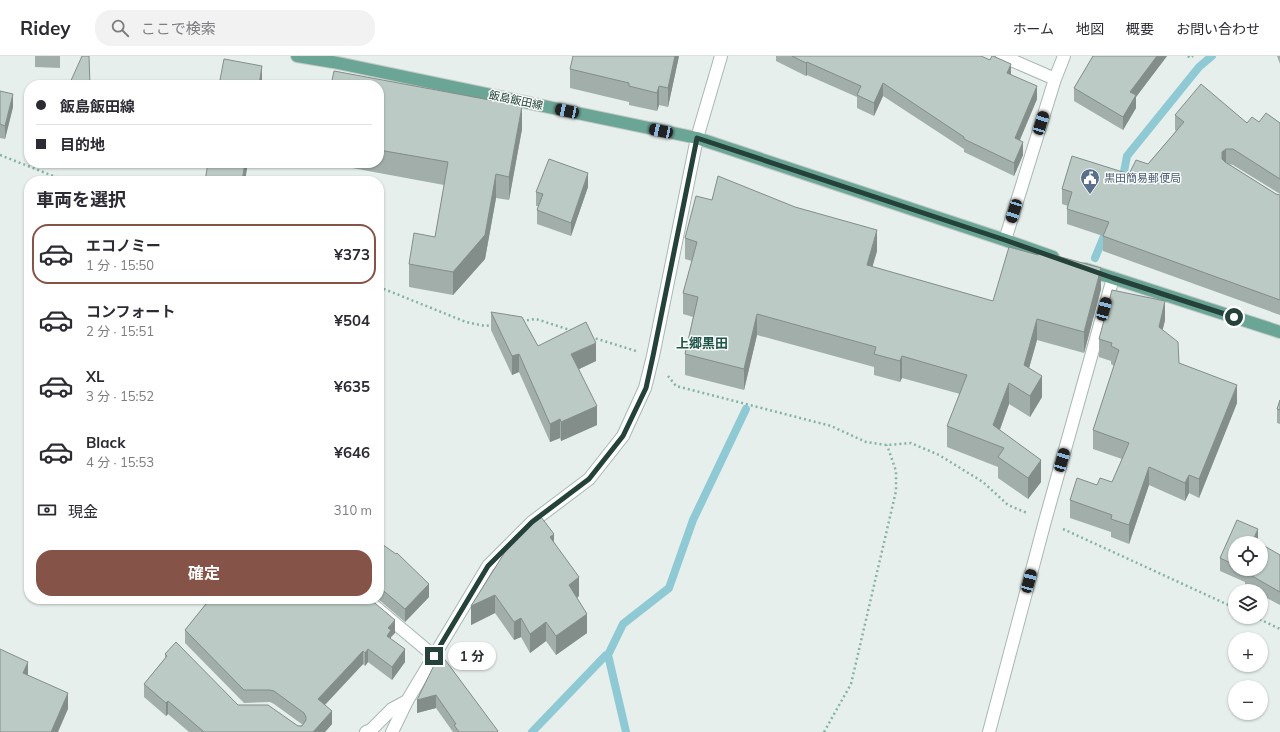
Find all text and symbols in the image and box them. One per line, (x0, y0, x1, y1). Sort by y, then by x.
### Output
search box (95, 10, 375, 46)
text: Ridey (20, 16, 71, 40)
icon: search (109, 17, 131, 39)
text: ここで検索 (141, 19, 216, 38)
text: ホーム (1012, 20, 1054, 38)
text: 地図 (1076, 20, 1104, 38)
text: 概要 (1126, 20, 1154, 38)
text: お問い合わせ (1176, 20, 1260, 38)
street label: 飯島飯田線 (488, 87, 544, 113)
text: 飯島飯田線 (60, 97, 135, 116)
car (554, 103, 580, 119)
car (1032, 110, 1050, 136)
car (648, 123, 674, 139)
text: 目的地 (60, 135, 105, 154)
public building icon: 黒田簡易郵便局 (1079, 167, 1101, 195)
place label: 黒田簡易郵便局 (1104, 171, 1181, 185)
text: 車両を選択 (36, 188, 126, 211)
car (1005, 198, 1023, 224)
icon: car (38, 236, 74, 272)
text: エコノミー (86, 236, 161, 255)
text: ¥373 (334, 245, 370, 264)
text: 1 分 · 15:50 (86, 257, 154, 273)
car (1095, 296, 1113, 322)
icon: car (38, 302, 74, 338)
text: コンフォート (86, 302, 176, 321)
route start (1225, 308, 1243, 326)
text: ¥504 (334, 311, 370, 330)
text: 2 分 · 15:51 (86, 323, 154, 339)
district label: 上郷黒田 (676, 335, 728, 351)
text: XL (86, 367, 104, 386)
icon: car (38, 368, 74, 404)
text: ¥635 (334, 377, 370, 396)
text: 3 分 · 15:52 (86, 388, 154, 404)
text: Black (86, 433, 125, 452)
icon: car (38, 434, 74, 470)
text: ¥646 (334, 443, 370, 462)
car (1053, 447, 1071, 473)
text: 4 分 · 15:53 (86, 454, 154, 470)
icon: cash (36, 499, 58, 521)
text: 現金 (68, 502, 98, 521)
text: 310 m (334, 502, 372, 518)
map controls (1228, 536, 1268, 720)
button: locate (1228, 536, 1268, 576)
button: 確定 (36, 550, 372, 596)
car (1020, 568, 1038, 594)
button: layers (1228, 584, 1268, 624)
button: + (1228, 632, 1268, 672)
callout: 1 分 (448, 642, 496, 670)
route end (425, 647, 443, 665)
text: 1 分 (460, 648, 484, 664)
button: − (1228, 680, 1268, 720)

